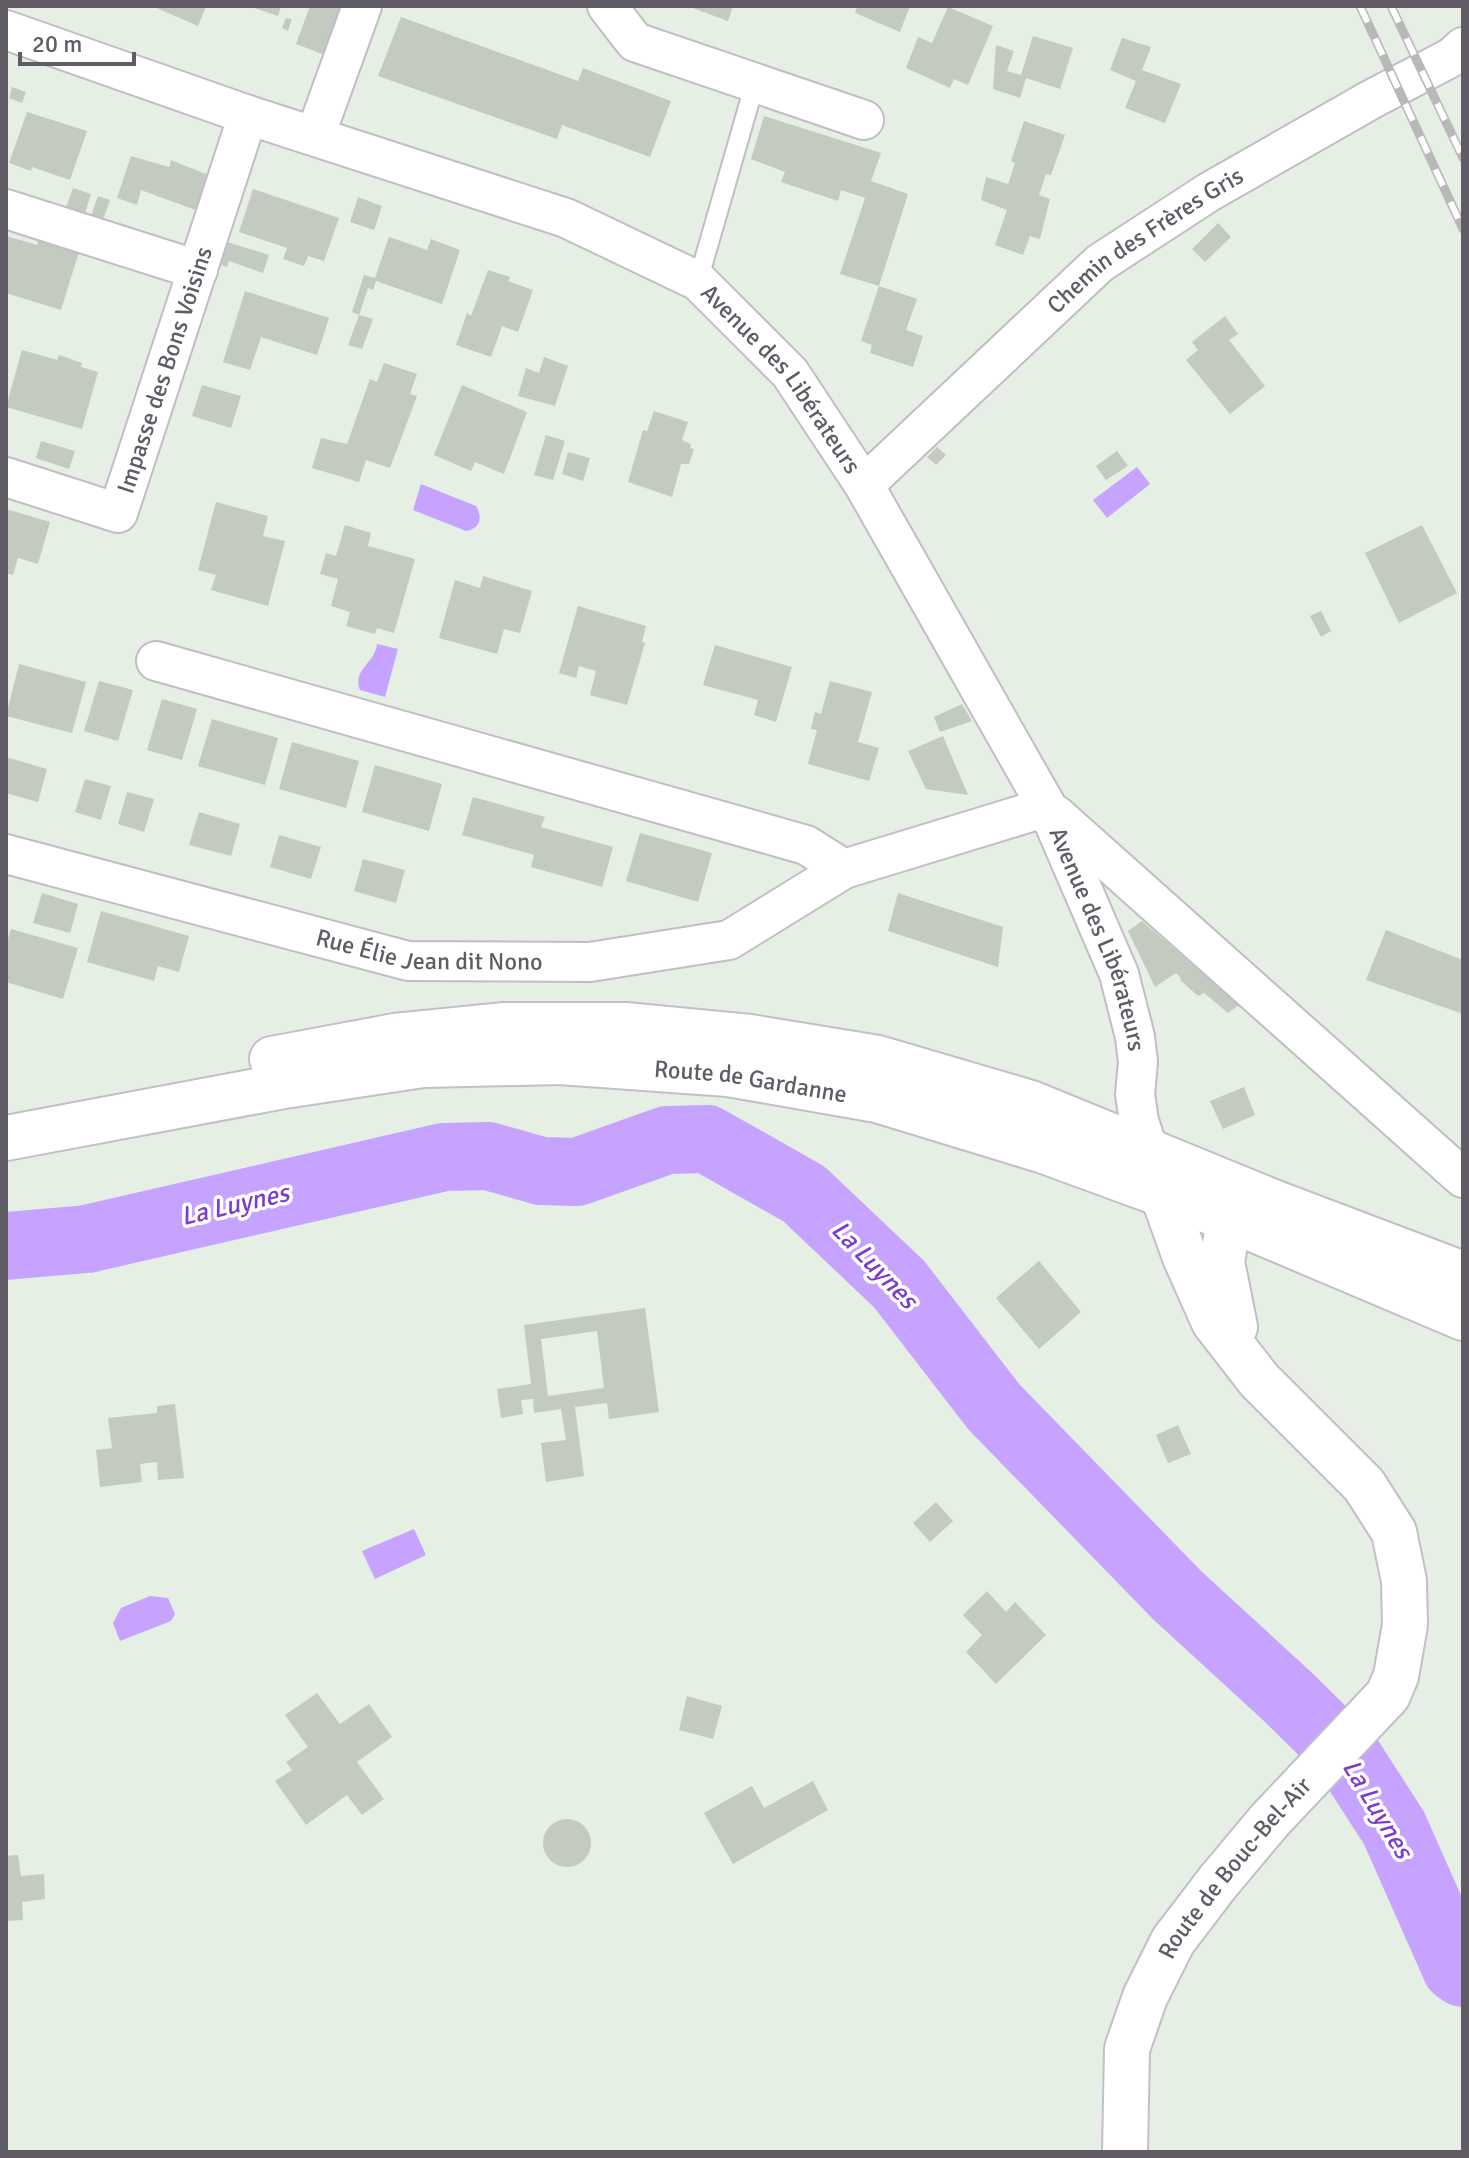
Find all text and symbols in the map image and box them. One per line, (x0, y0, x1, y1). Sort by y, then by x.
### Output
scale bar (20, 16, 134, 66)
text: 20 m (32, 29, 82, 59)
street label: Chemin des Frères Gris (1041, 161, 1249, 320)
street label: Impasse des Bons Voisins (110, 243, 219, 497)
street label: Avenue des Libérateurs (695, 278, 867, 479)
street label: Avenue des Libérateurs (1043, 823, 1152, 1053)
street label: Rue Élie Jean dit Nono (313, 922, 543, 977)
street label: Route de Gardanne (653, 1054, 849, 1109)
water label: La Luynes (178, 1176, 295, 1233)
water label: La Luynes (824, 1214, 926, 1318)
water label: La Luynes (1335, 1754, 1420, 1867)
street label: Route de Bouc-Bel-Air (1151, 1771, 1318, 1964)

